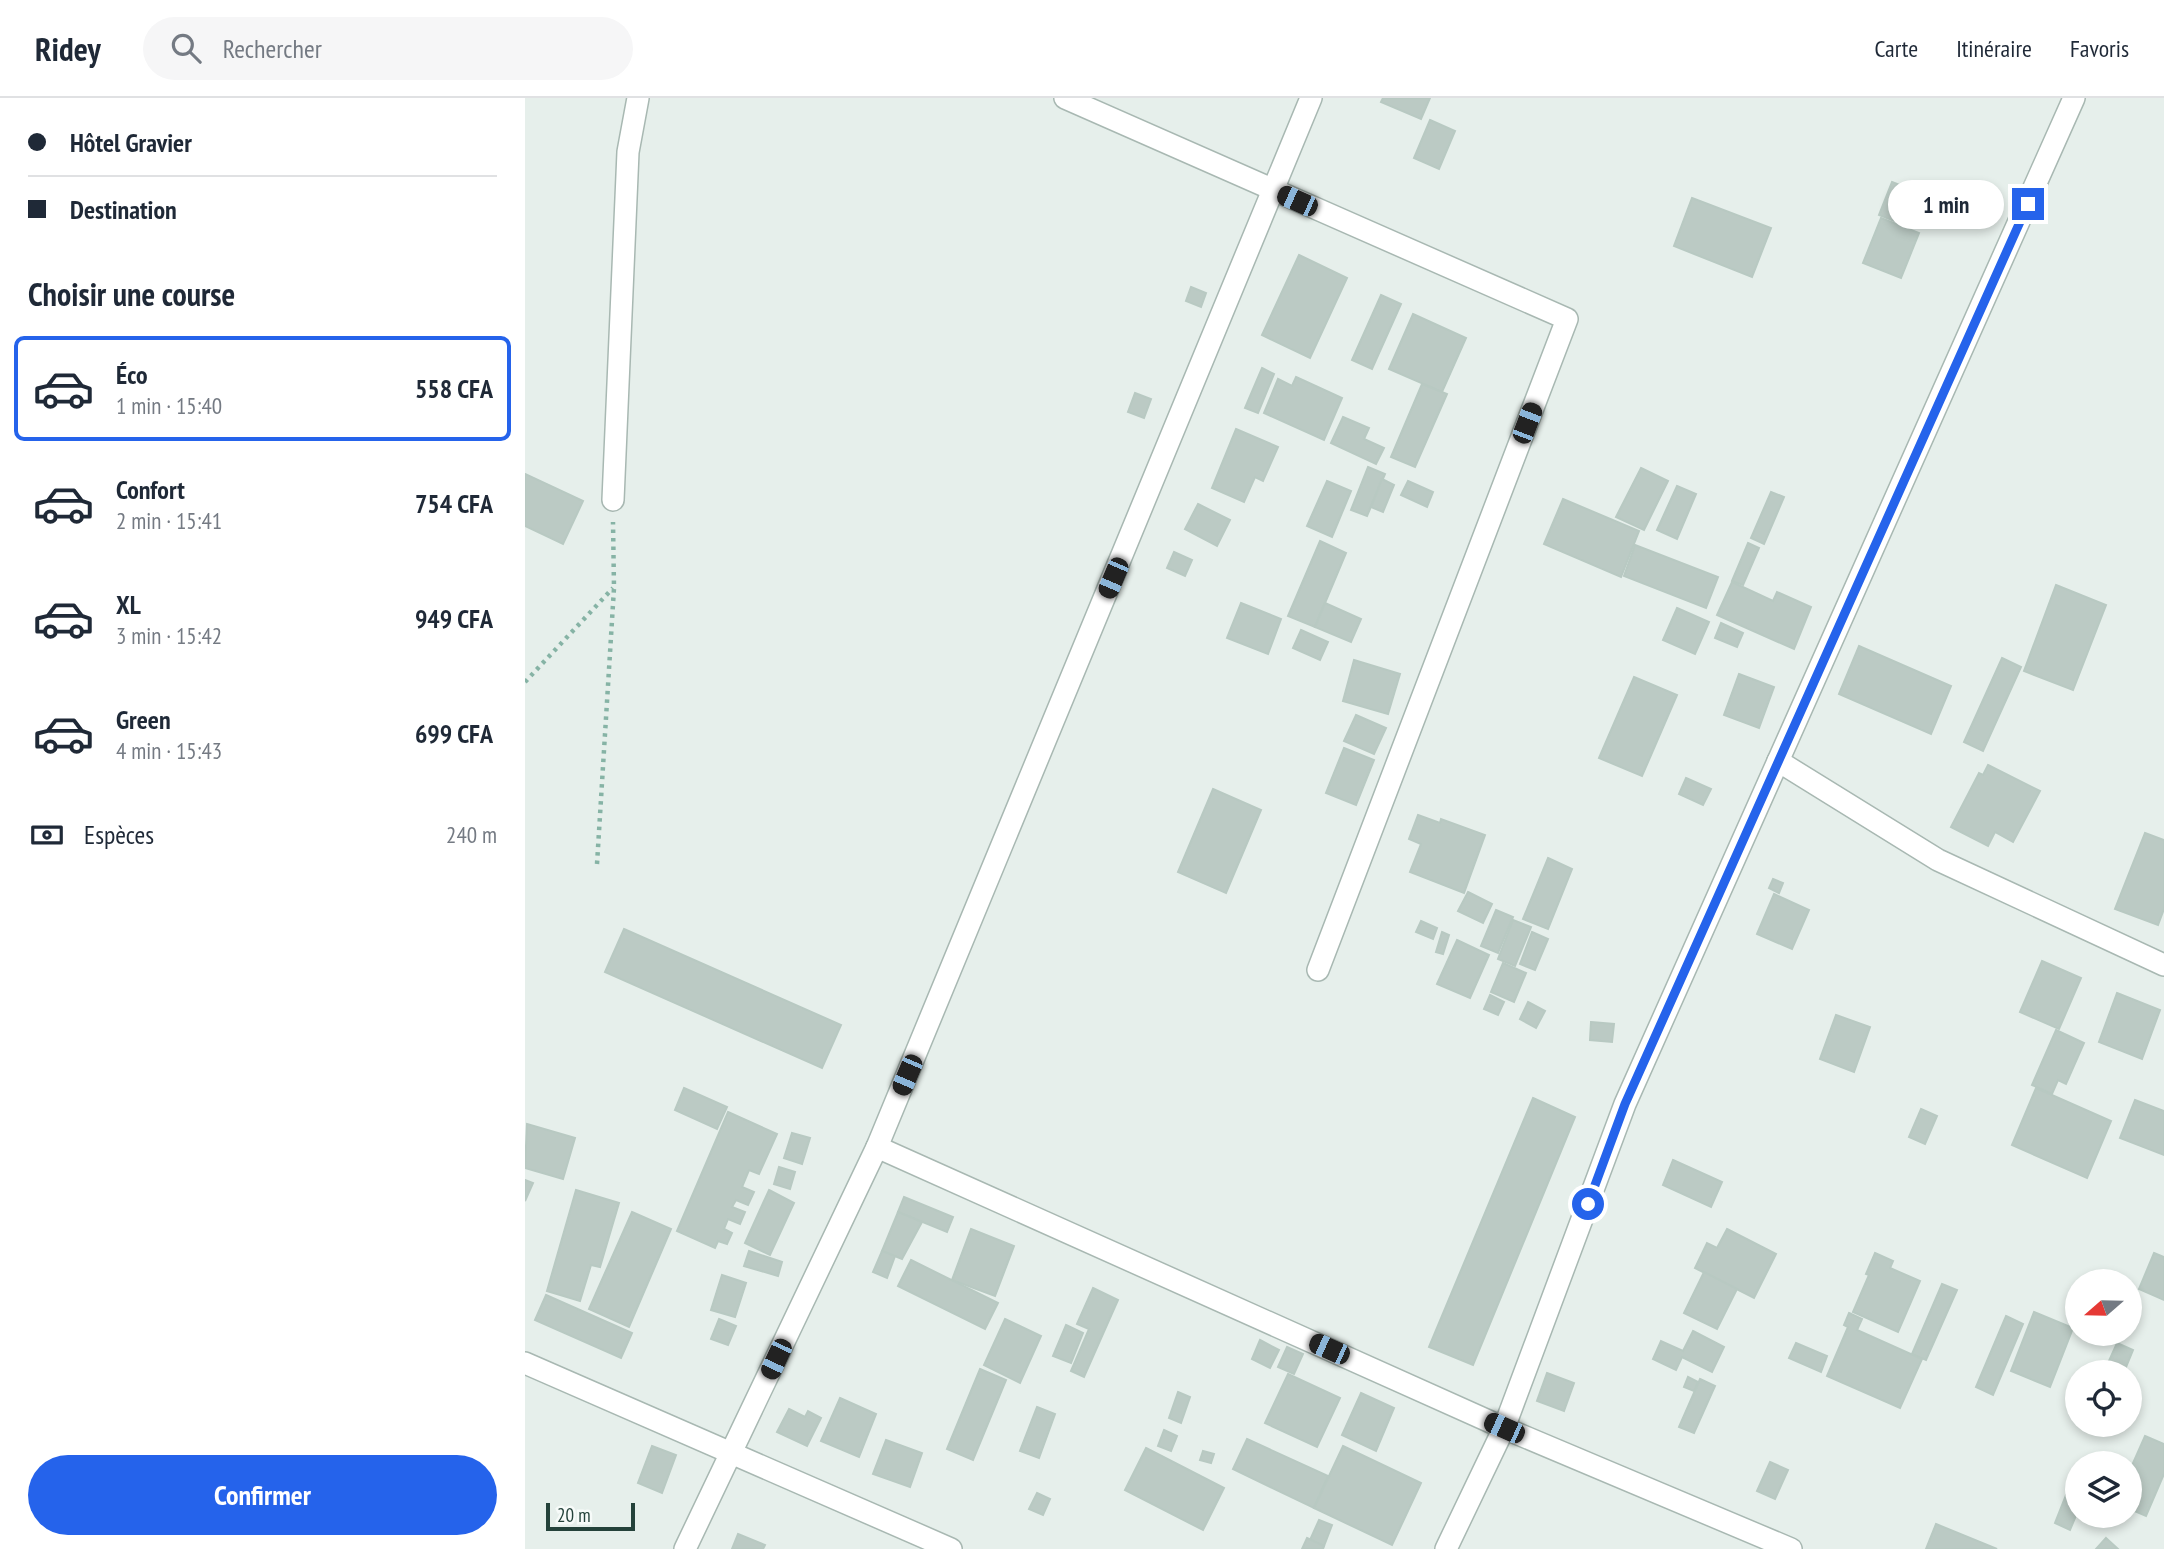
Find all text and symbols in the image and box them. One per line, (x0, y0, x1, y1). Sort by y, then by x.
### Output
search box (143, 17, 633, 80)
text: Ridey (35, 27, 101, 70)
icon: search (167, 29, 205, 67)
text: Rechercher (223, 32, 322, 65)
text: Carte (1874, 33, 1918, 64)
text: Itinéraire (1956, 33, 2032, 64)
text: Favoris (2070, 33, 2129, 64)
text: Hôtel Gravier (70, 126, 192, 159)
callout: 1 min (1888, 180, 2003, 228)
car (1274, 183, 1321, 219)
route end (2012, 188, 2044, 220)
text: 1 min (1923, 190, 1969, 219)
text: Destination (70, 193, 177, 226)
text: Choisir une course (28, 273, 235, 315)
icon: car (32, 357, 95, 420)
text: Éco (116, 358, 148, 391)
text: 558 CFA (415, 372, 493, 405)
text: 1 min · 15:40 (116, 391, 222, 420)
car (1510, 400, 1545, 446)
icon: car (32, 472, 95, 535)
text: Confort (116, 473, 185, 506)
text: 754 CFA (415, 487, 493, 520)
text: 2 min · 15:41 (116, 506, 222, 535)
car (1096, 555, 1131, 601)
icon: car (32, 587, 95, 650)
text: XL (116, 588, 141, 621)
text: 949 CFA (415, 602, 493, 635)
text: 3 min · 15:42 (116, 621, 222, 650)
icon: car (32, 702, 95, 765)
text: Green (116, 703, 171, 736)
text: 699 CFA (415, 717, 493, 750)
text: 4 min · 15:43 (116, 736, 222, 765)
icon: cash (28, 816, 66, 854)
text: Espèces (84, 818, 154, 851)
text: 240 m (446, 820, 497, 849)
car (890, 1052, 925, 1098)
route start (1572, 1188, 1604, 1220)
north arrow (2065, 1269, 2142, 1346)
map controls (2065, 1269, 2142, 1528)
car (1306, 1331, 1353, 1367)
car (758, 1336, 795, 1382)
button: locate (2065, 1360, 2142, 1437)
car (1481, 1410, 1528, 1446)
button: layers (2065, 1451, 2142, 1528)
button: Confirmer (28, 1455, 497, 1535)
scale bar (546, 1500, 635, 1532)
text: 20 m (557, 1503, 591, 1527)

